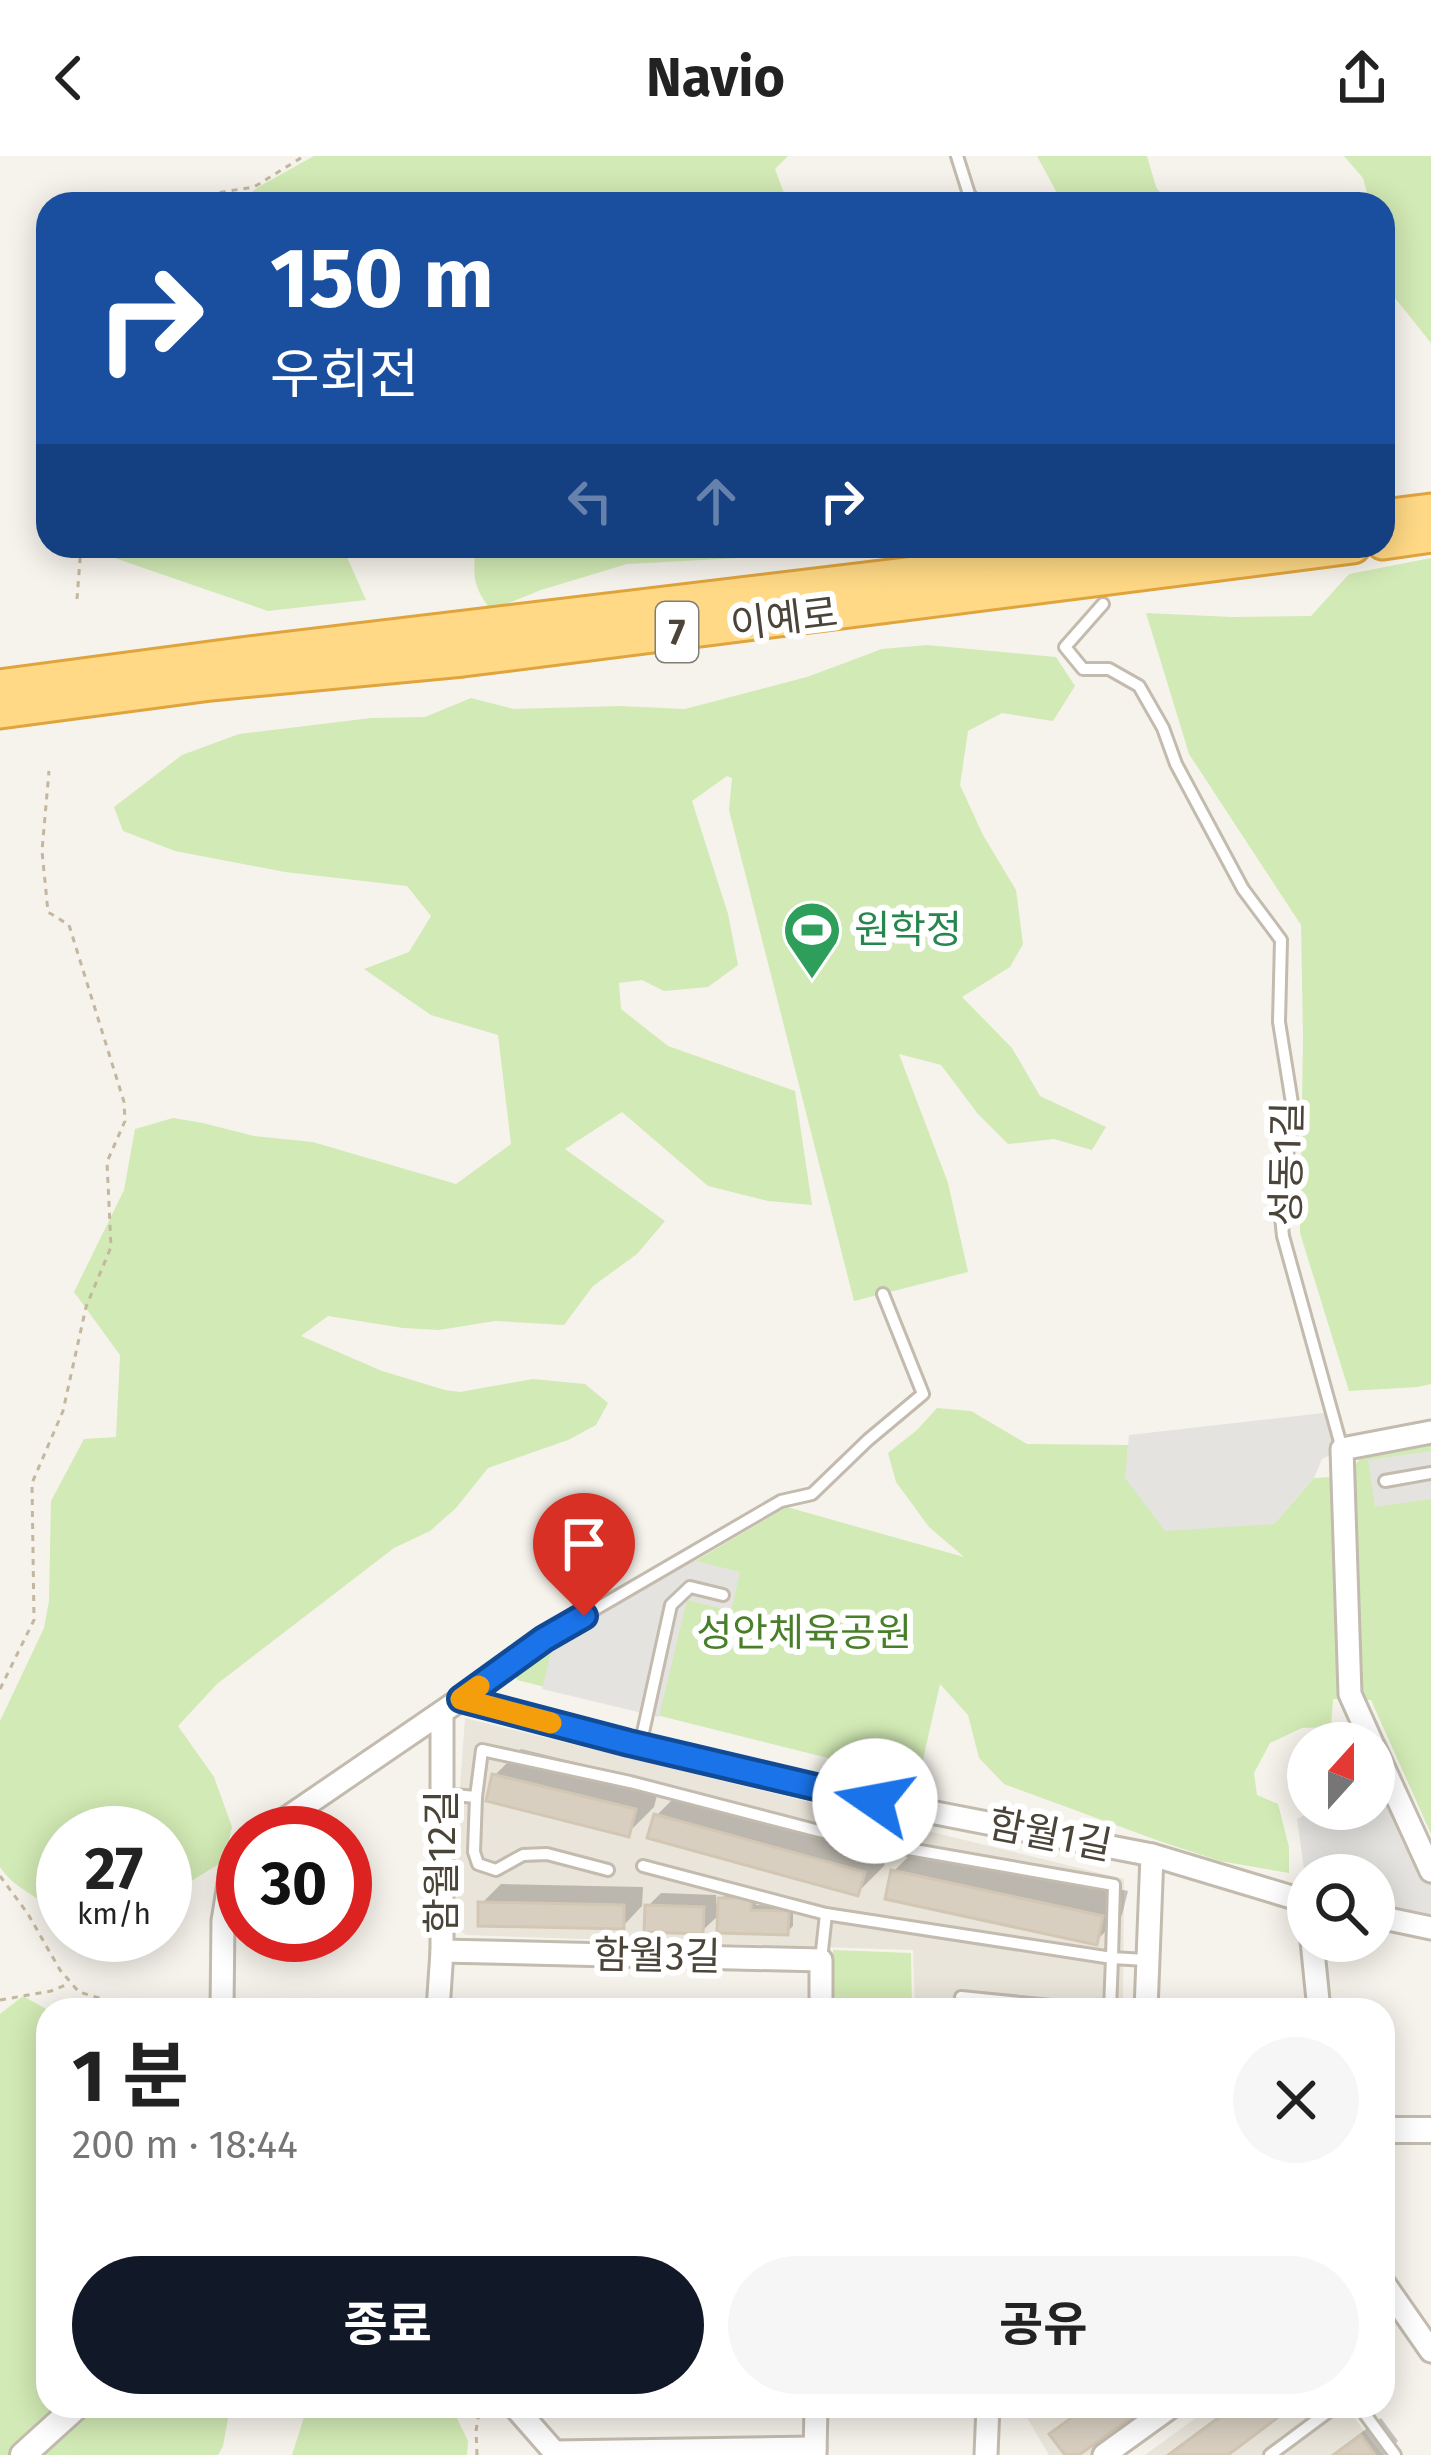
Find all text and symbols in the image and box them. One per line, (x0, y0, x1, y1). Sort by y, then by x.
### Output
icon: back (36, 45, 102, 111)
icon: share (1329, 45, 1395, 111)
text: Navio (646, 46, 785, 110)
text: 150 m (270, 228, 494, 329)
icon: right (72, 240, 228, 396)
text: 우회전 (270, 343, 419, 407)
icon: left (557, 468, 623, 534)
icon: ahead (683, 468, 749, 534)
icon: right (809, 468, 875, 534)
street label: 이예로 (728, 590, 840, 648)
road number: 7 (656, 602, 698, 662)
sports icon: 원학정 (781, 899, 843, 981)
place label: 원학정 (854, 907, 962, 953)
street label: 성동1길 (1263, 1101, 1311, 1227)
pin (533, 1493, 635, 1616)
icon: arrive (551, 1511, 617, 1577)
park label: 성안체육공원 (696, 1610, 912, 1656)
north arrow (1287, 1722, 1395, 1830)
map controls (1287, 1722, 1395, 1962)
position arrow (812, 1738, 938, 1864)
street label: 함월12길 (419, 1790, 465, 1934)
street label: 함월1길 (984, 1801, 1116, 1869)
speed limit sign: 30 (216, 1806, 372, 1962)
text: 27 (85, 1833, 143, 1905)
button: search (1287, 1854, 1395, 1962)
text: km/h (77, 1896, 151, 1932)
street label: 함월3길 (593, 1932, 721, 1980)
text: 1 분 (72, 2034, 189, 2120)
button: close (1233, 2037, 1359, 2163)
text: 200 m · 18:44 (72, 2122, 298, 2168)
button: 종료 (72, 2256, 704, 2394)
button: 공유 (728, 2256, 1359, 2394)

